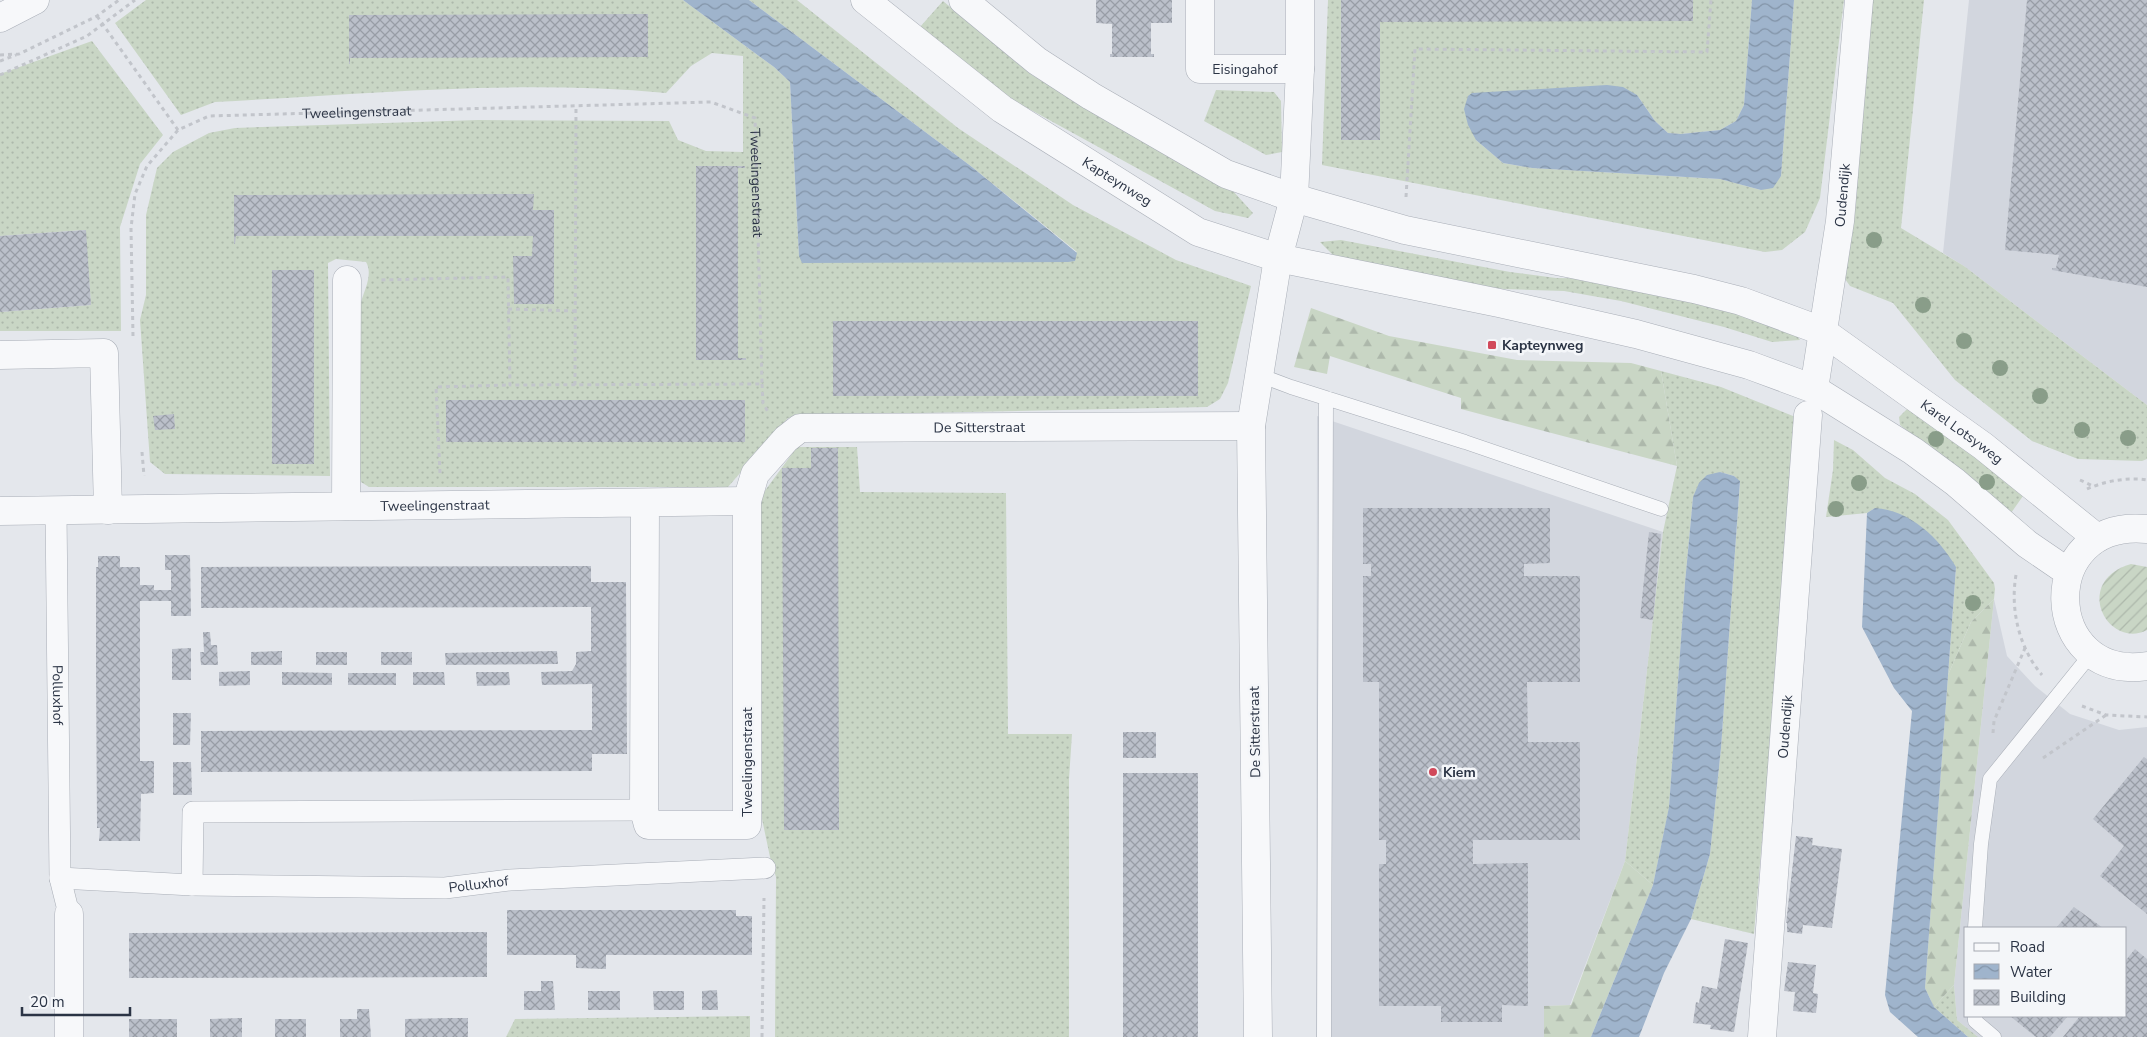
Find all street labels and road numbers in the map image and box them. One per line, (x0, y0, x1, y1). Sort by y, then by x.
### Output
street label: Eisingahof (1212, 60, 1278, 79)
street label: Tweelingenstraat (302, 101, 412, 123)
street label: Tweelingenstraat (746, 128, 768, 238)
street label: Kapteynweg (1079, 152, 1156, 210)
street label: Oudendijk (1830, 161, 1855, 228)
street label: Karel Lotsyweg (1917, 395, 2007, 468)
street label: De Sitterstraat (933, 418, 1025, 437)
street label: Tweelingenstraat (380, 495, 490, 515)
street label: Polluxhof (48, 665, 68, 726)
street label: De Sitterstraat (1245, 686, 1265, 778)
street label: Oudendijk (1773, 693, 1797, 759)
street label: Tweelingenstraat (738, 707, 757, 817)
street label: Polluxhof (447, 871, 510, 897)

